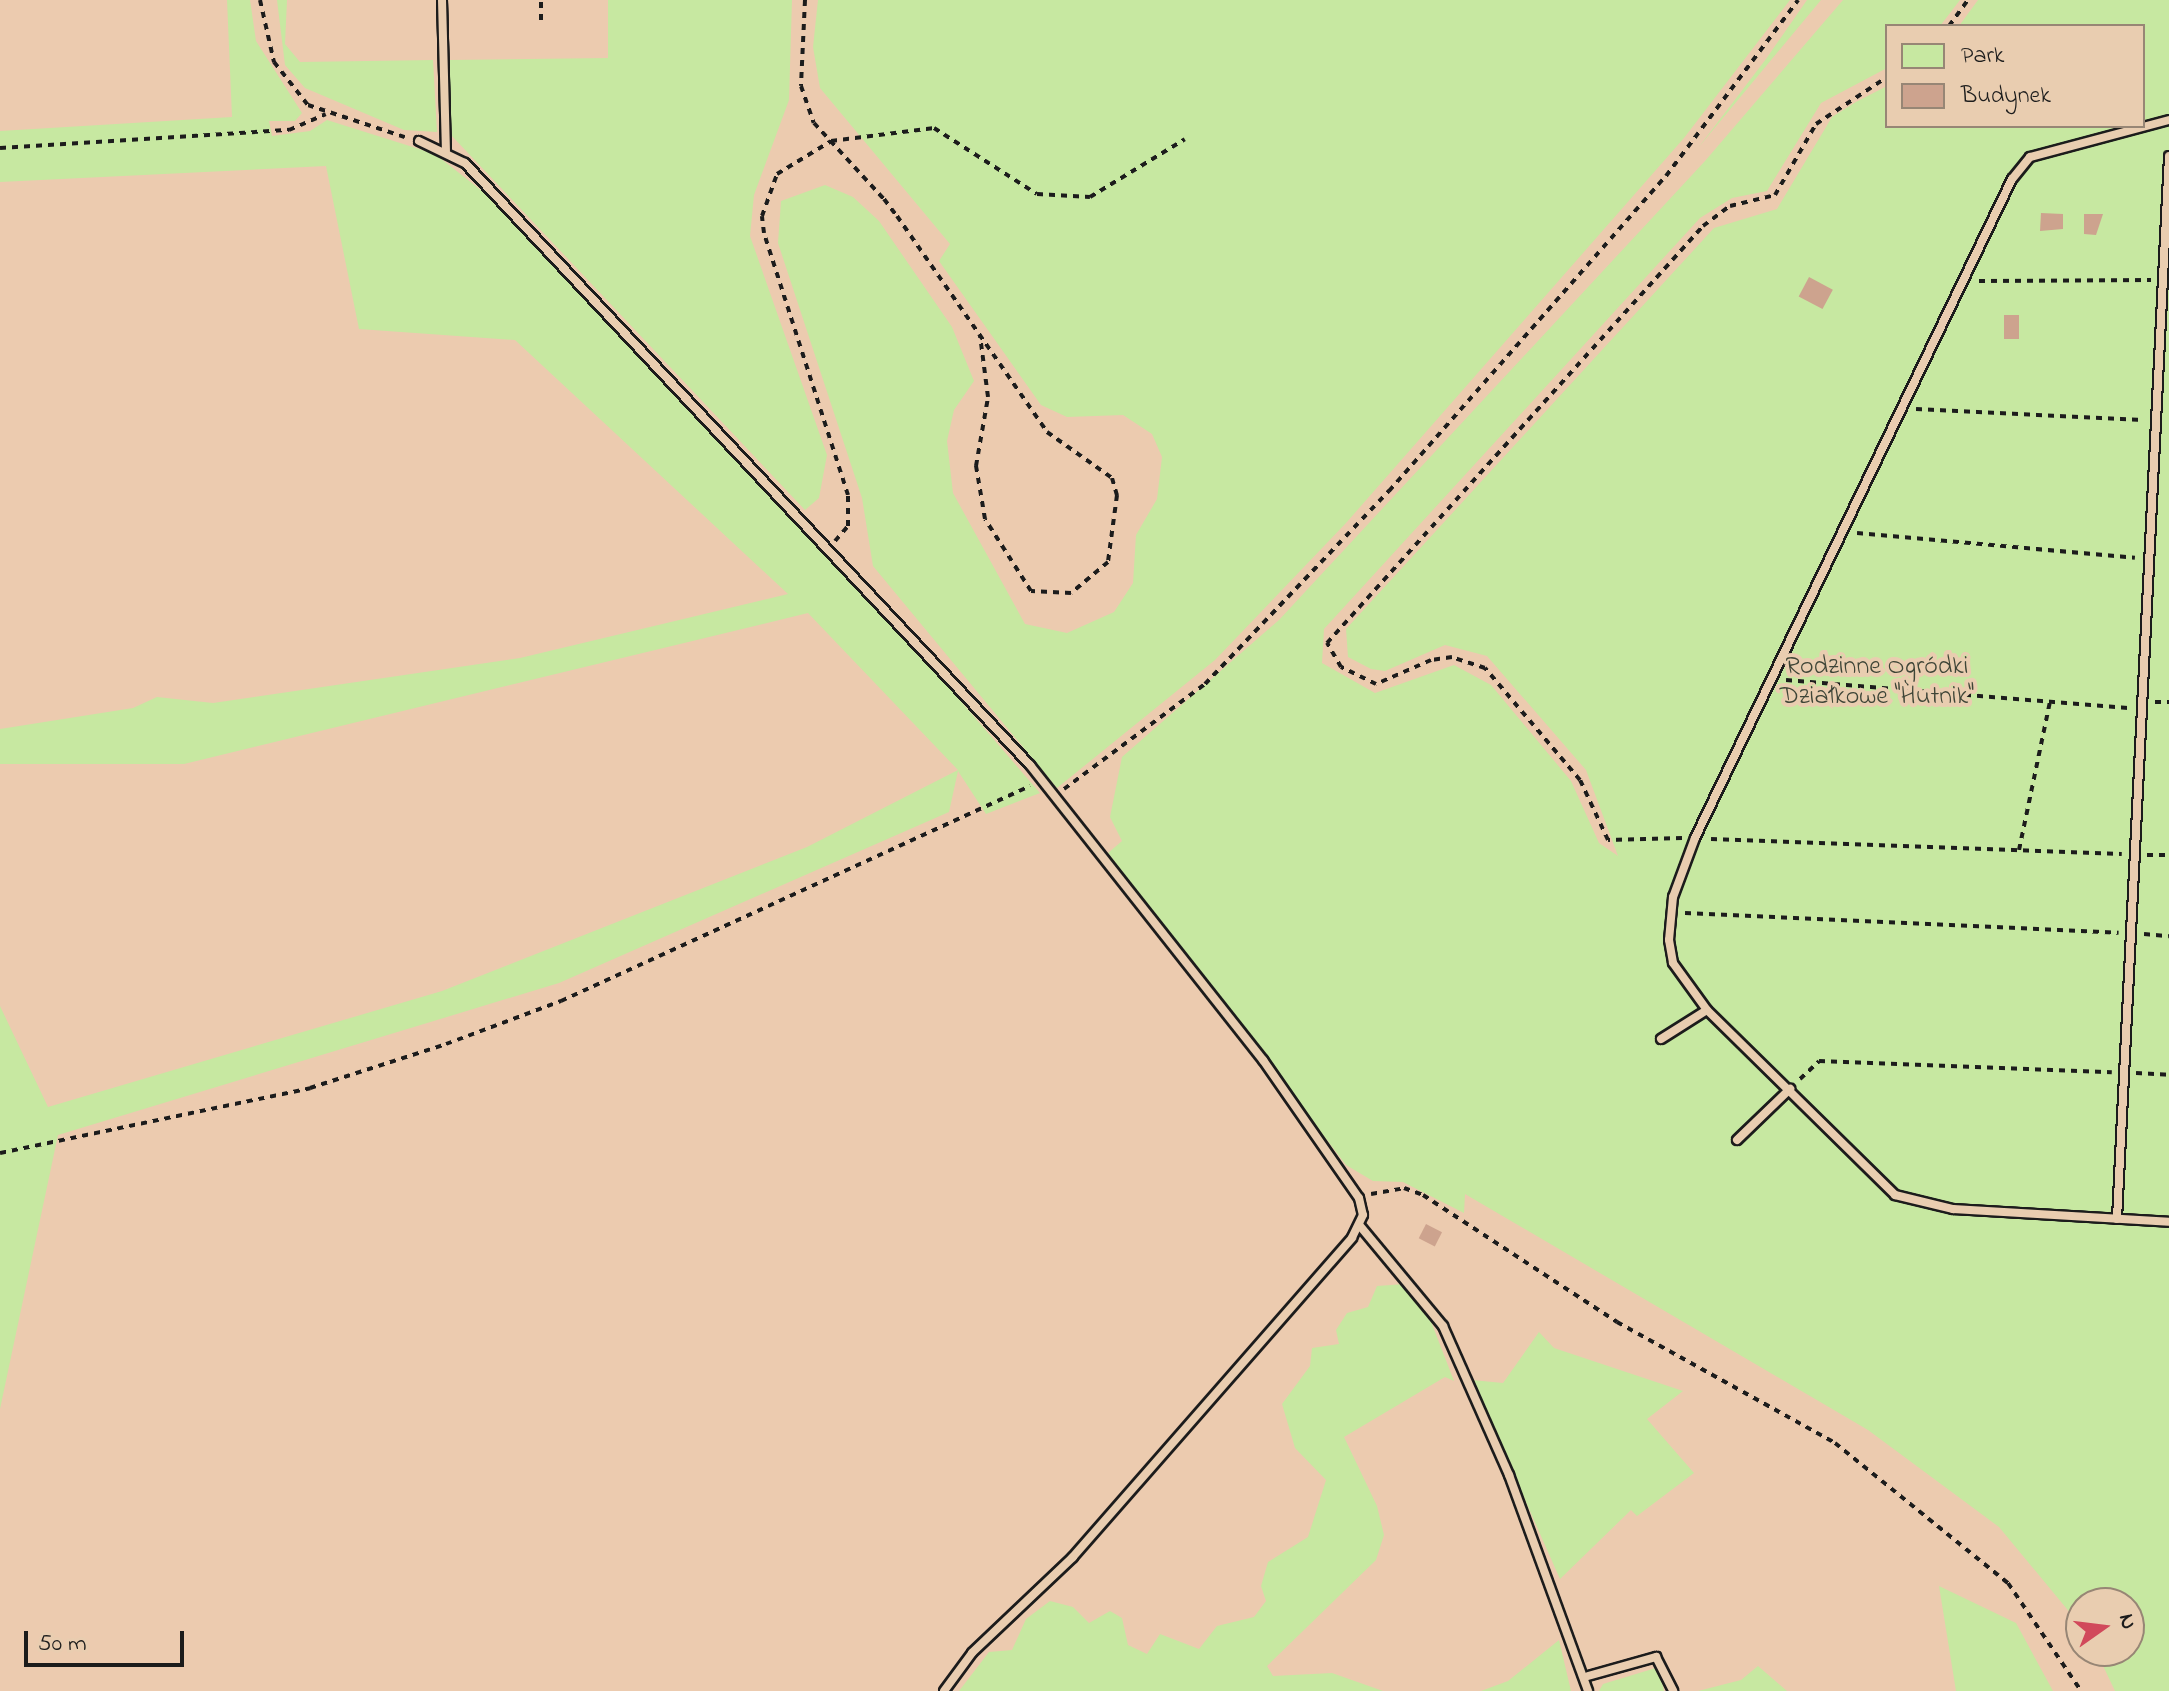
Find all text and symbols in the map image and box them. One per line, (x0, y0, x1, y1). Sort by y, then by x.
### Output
legend (1885, 24, 2145, 128)
text: Park (1961, 39, 2004, 74)
text: Budynek (1961, 79, 2051, 114)
park label: Rodzinne Ogródki Działkowe "Hutnik" (1780, 652, 1974, 714)
north arrow (2065, 1587, 2145, 1667)
text: N (2109, 1611, 2144, 1633)
scale bar (28, 1615, 188, 1665)
text: 50 m (38, 1627, 87, 1662)

